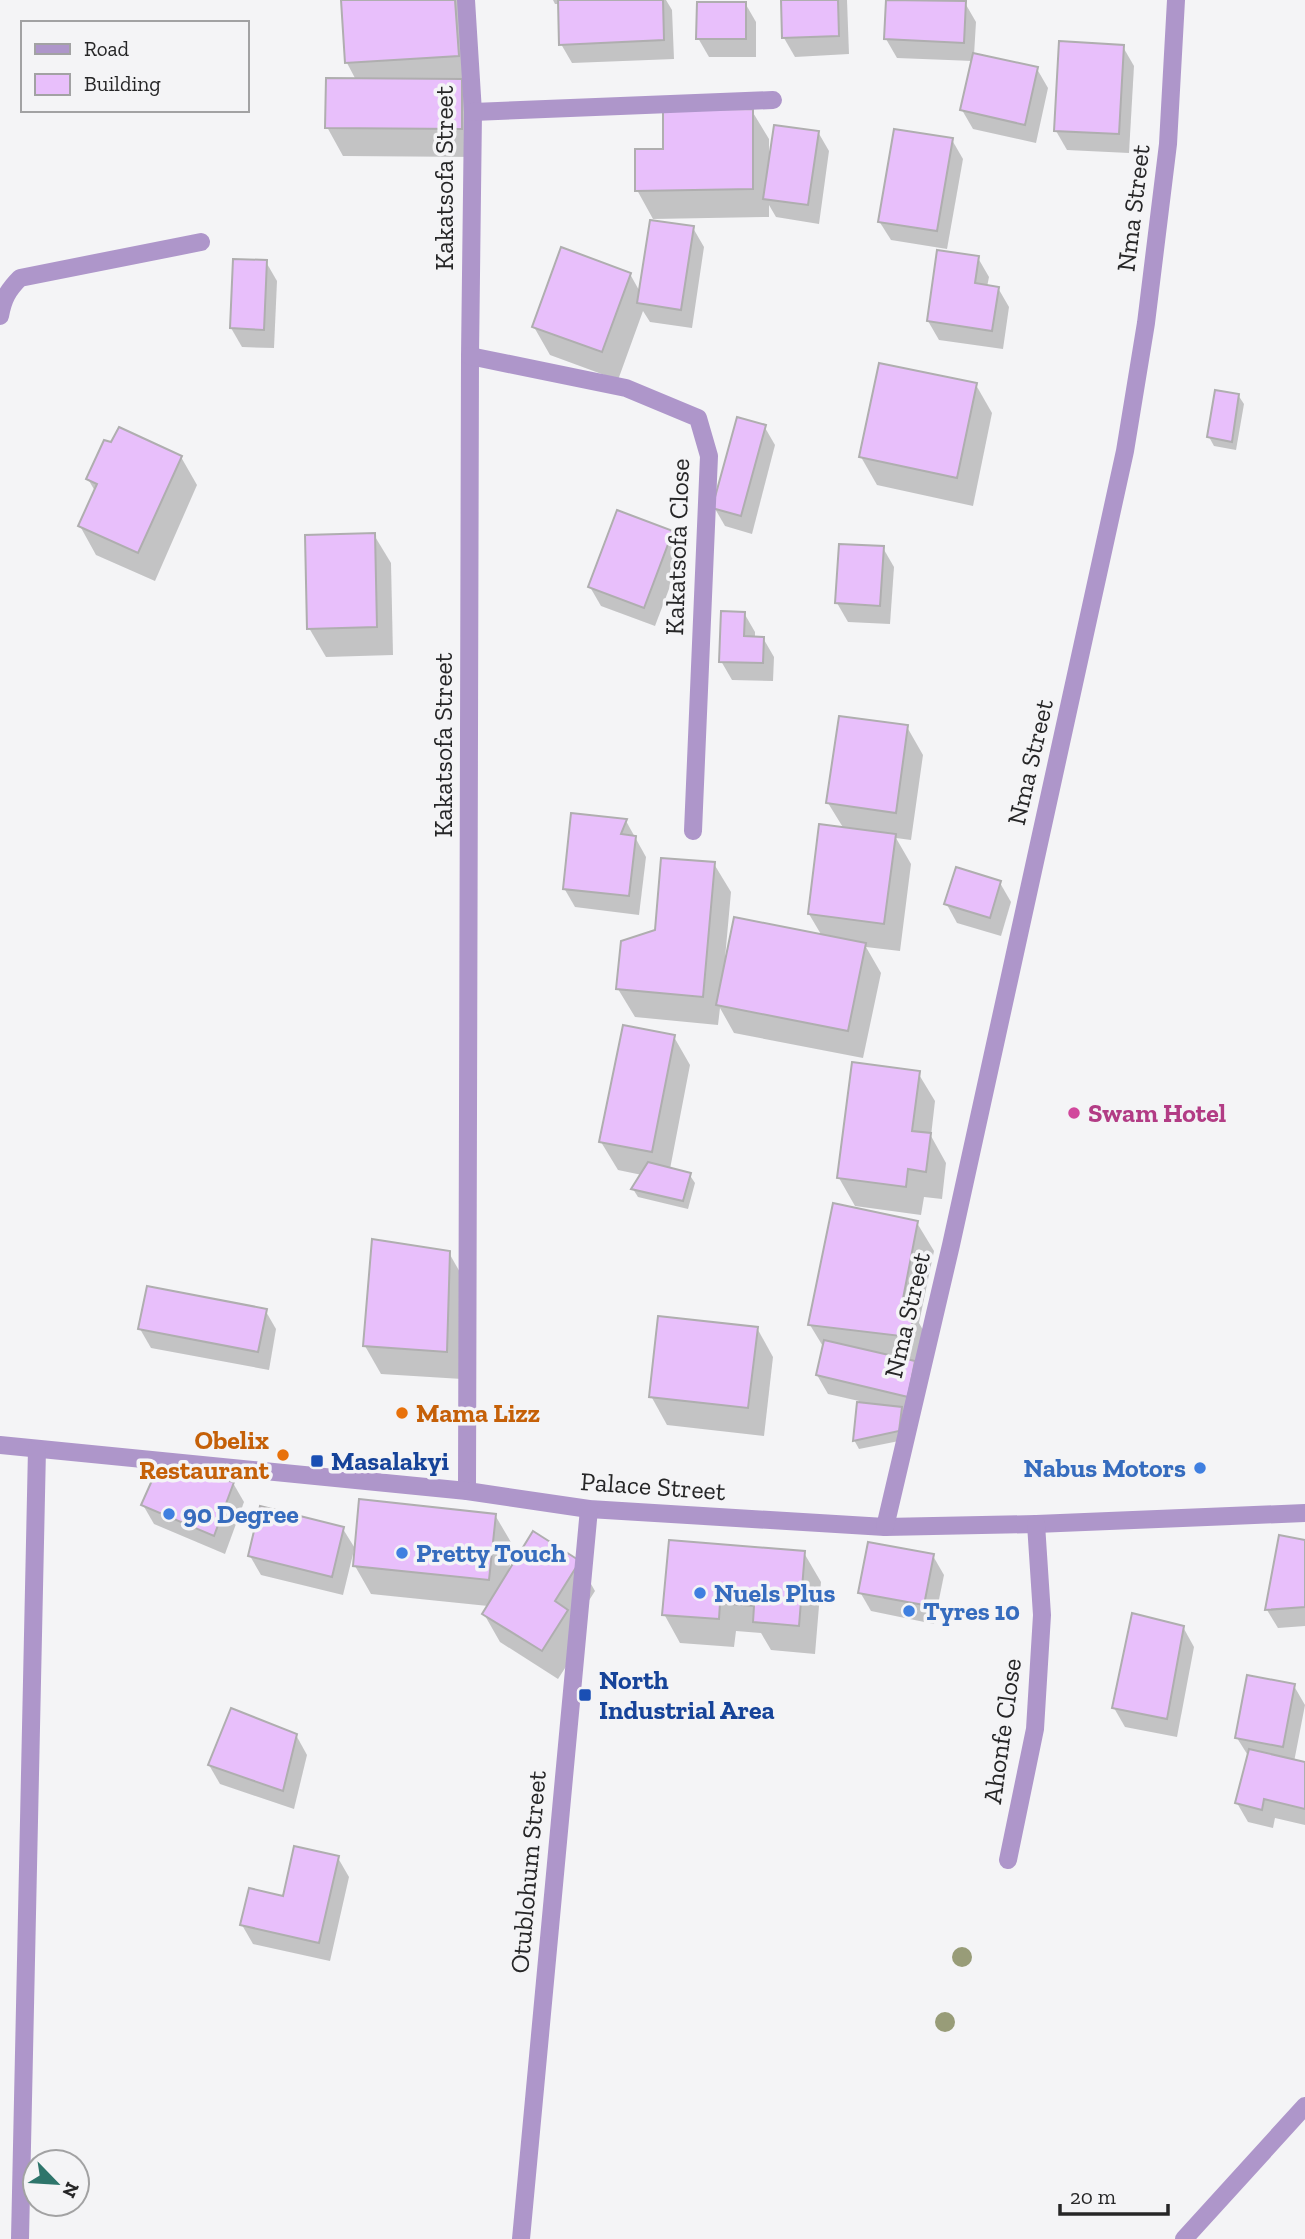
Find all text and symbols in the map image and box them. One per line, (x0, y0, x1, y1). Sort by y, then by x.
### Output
legend (21, 21, 248, 112)
text: Road (84, 36, 130, 61)
text: Building (84, 71, 161, 96)
street label: Kakatsofa Street (428, 85, 460, 270)
street label: Nma Street (1109, 142, 1157, 273)
street label: Kakatsofa Close (658, 458, 696, 636)
street label: Kakatsofa Street (427, 652, 459, 837)
street label: Nma Street (1000, 696, 1060, 828)
place label: Swam Hotel (1088, 1097, 1226, 1129)
marker: Swam Hotel (1066, 1105, 1082, 1121)
street label: Nma Street (877, 1249, 937, 1381)
place label: Mama Lizz (416, 1397, 540, 1429)
marker: Mama Lizz (394, 1405, 410, 1421)
place label: Obelix Restaurant (139, 1424, 270, 1486)
place label: Masalakyi (331, 1445, 449, 1477)
marker: Obelix Restaurant (275, 1447, 291, 1463)
place label: Nabus Motors (1024, 1452, 1186, 1484)
marker: Masalakyi (309, 1453, 325, 1469)
marker: Nabus Motors (1192, 1460, 1208, 1476)
street label: Palace Street (579, 1465, 727, 1507)
place label: 90 Degree (183, 1498, 299, 1530)
marker: 90 Degree (161, 1506, 177, 1522)
place label: Pretty Touch (416, 1537, 566, 1569)
marker: Pretty Touch (394, 1545, 410, 1561)
place label: Nuels Plus (714, 1577, 835, 1609)
marker: Nuels Plus (692, 1585, 708, 1601)
place label: Tyres 10 (923, 1595, 1020, 1627)
marker: Tyres 10 (901, 1603, 917, 1619)
street label: Ahonfe Close (976, 1656, 1028, 1806)
place label: North Industrial Area (599, 1664, 775, 1726)
marker: North Industrial Area (577, 1687, 593, 1703)
street label: Otublohum Street (503, 1769, 553, 1975)
north arrow (21, 2148, 91, 2218)
scale bar (1060, 2172, 1168, 2216)
text: N (57, 2179, 84, 2201)
text: 20 m (1070, 2184, 1116, 2209)

